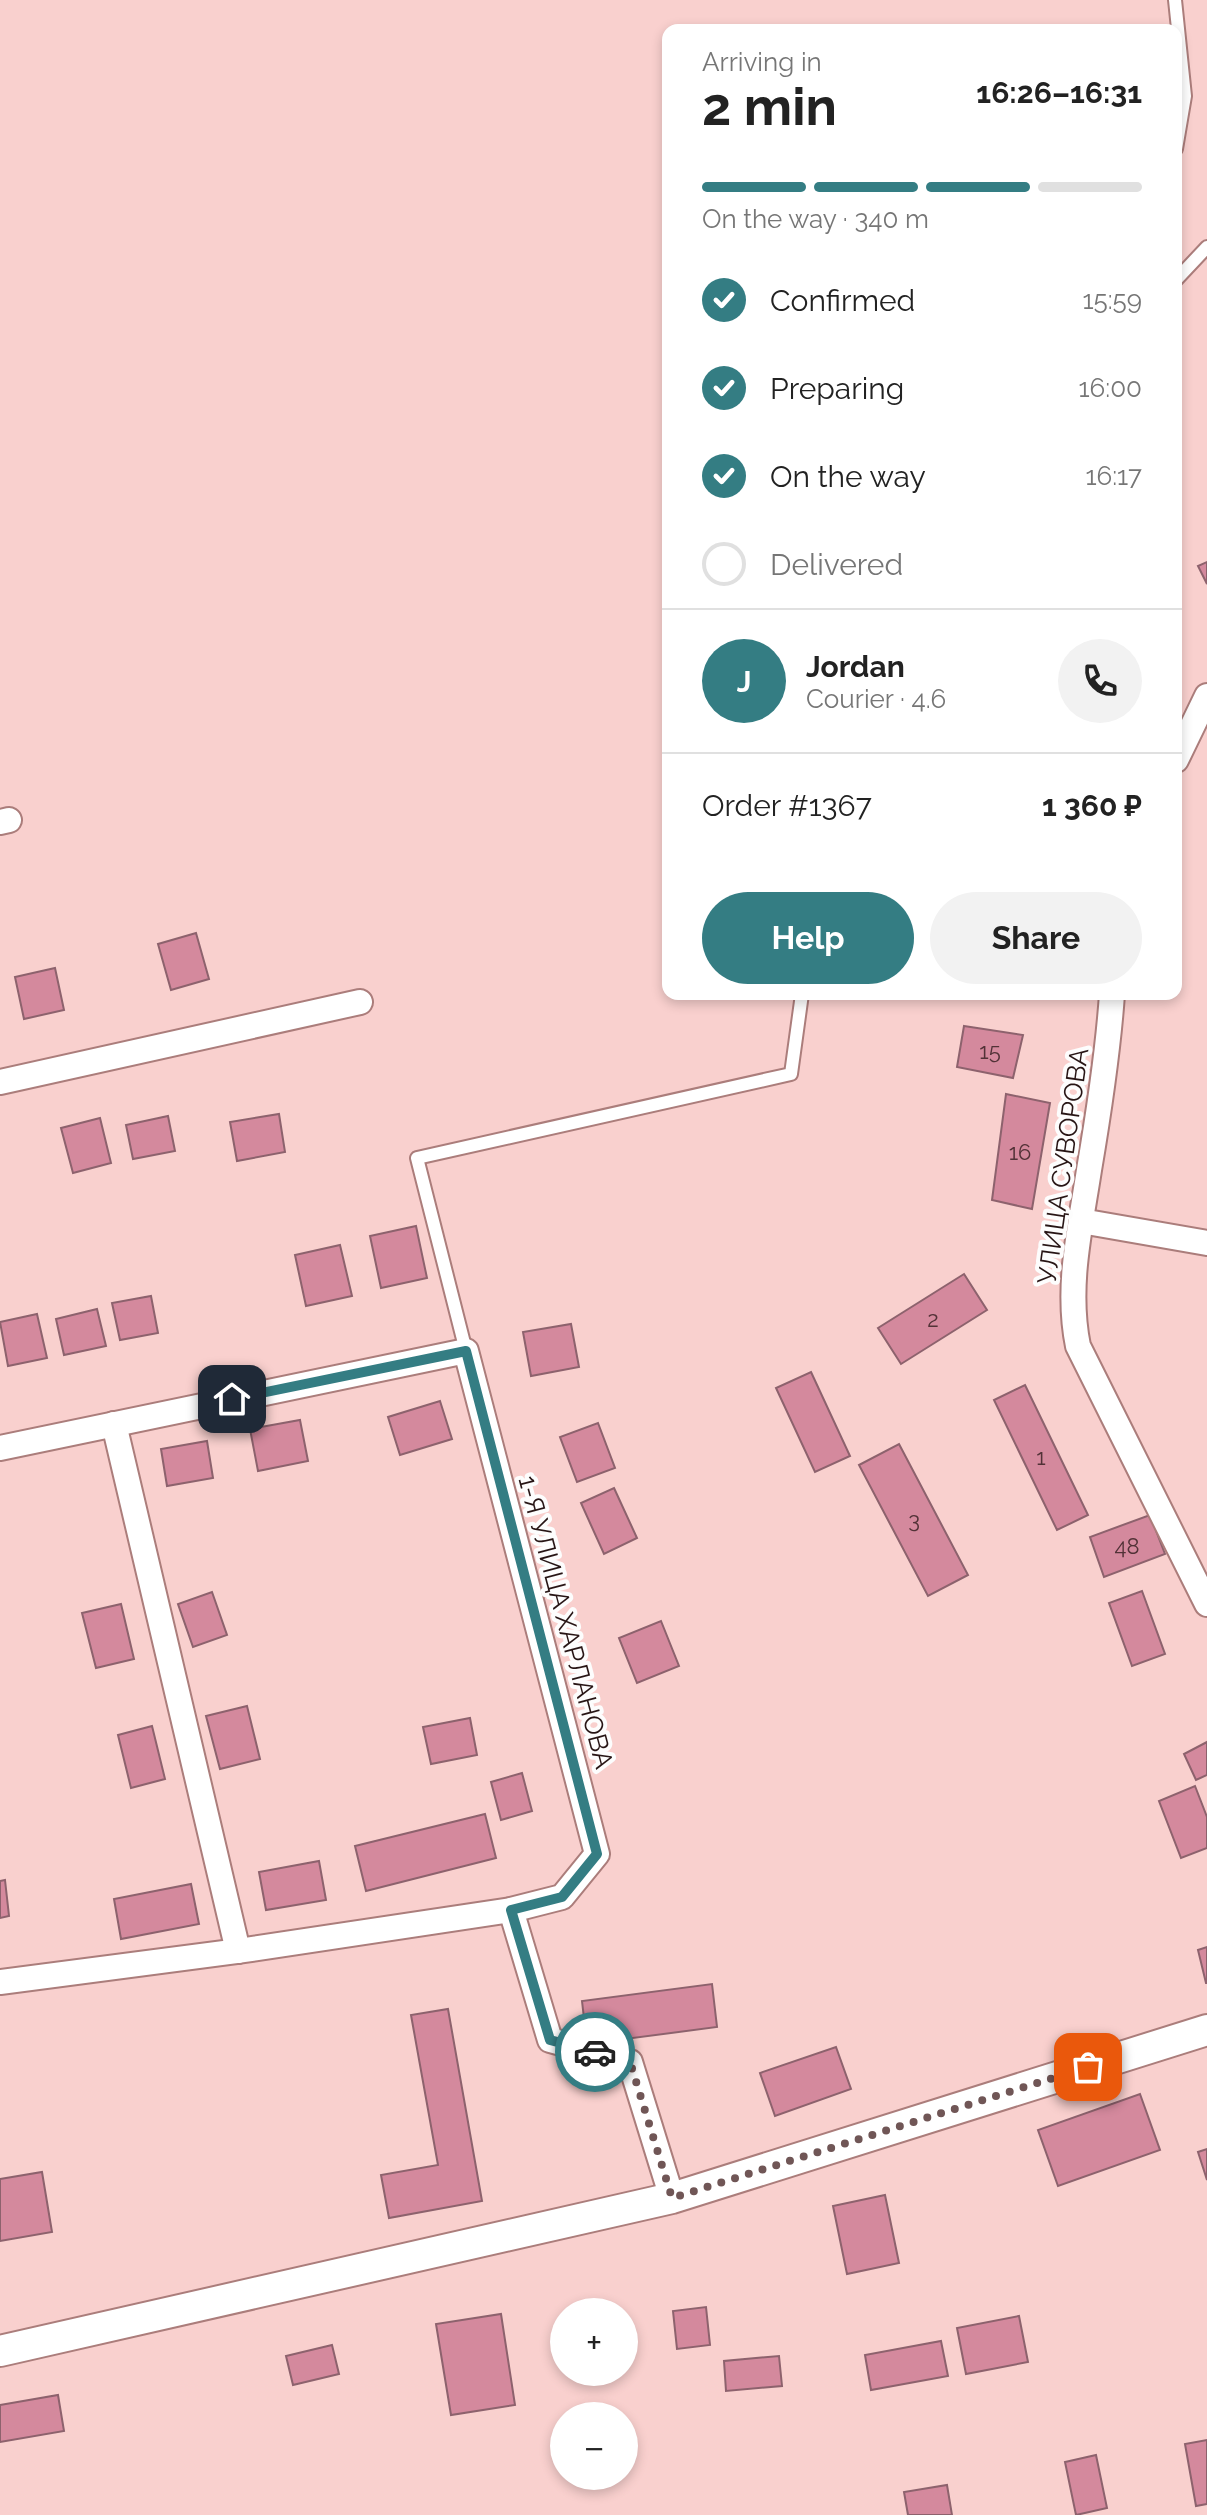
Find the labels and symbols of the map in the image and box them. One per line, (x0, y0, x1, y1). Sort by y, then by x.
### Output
house number: 15 (979, 1038, 1001, 1064)
street label: УЛИЦА СУВОРОВА (1032, 1046, 1094, 1286)
house number: 16 (1009, 1139, 1031, 1165)
house number: 2 (927, 1306, 939, 1332)
pin (198, 1365, 266, 1433)
house number: 1 (1036, 1444, 1046, 1470)
street label: 1-Я УЛИЦА ХАРЛАНОВА (512, 1472, 620, 1772)
house number: 3 (908, 1507, 920, 1533)
house number: 48 (1114, 1533, 1140, 1559)
courier (555, 2012, 635, 2092)
pin (1054, 2033, 1122, 2101)

